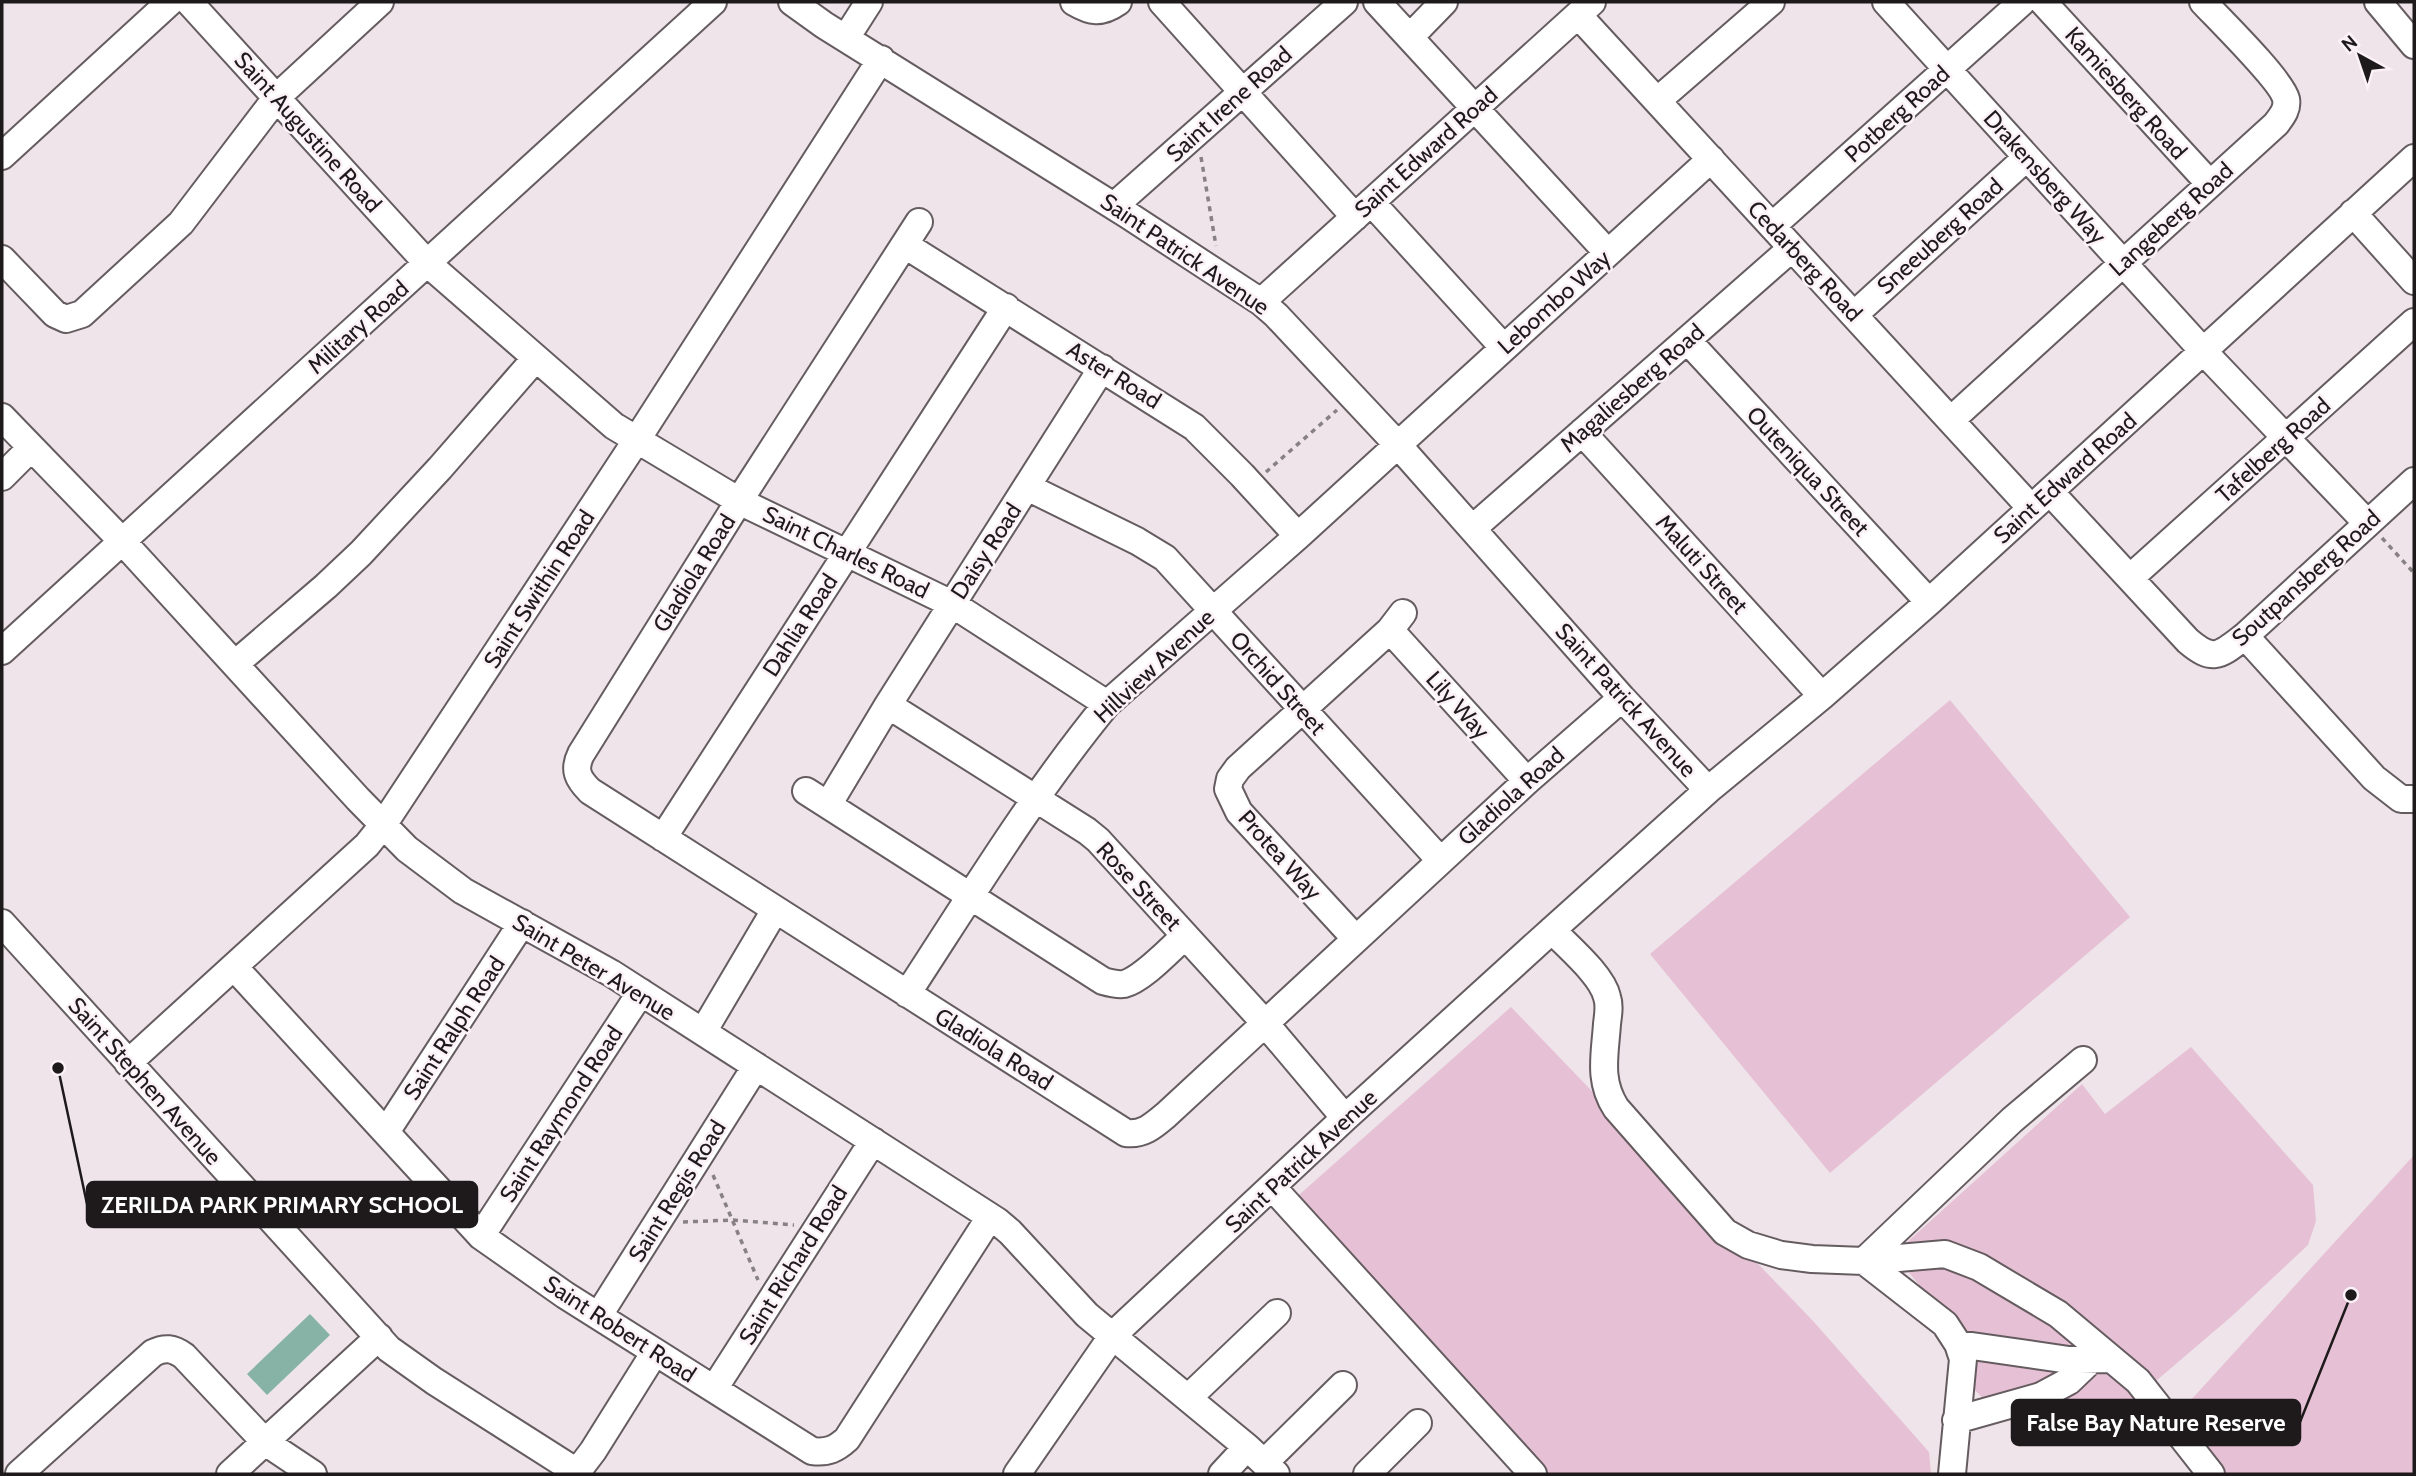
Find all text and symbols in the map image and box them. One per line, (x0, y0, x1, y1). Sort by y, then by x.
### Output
street label: Kamiesberg Road (2059, 21, 2193, 165)
north arrow (2325, 21, 2395, 91)
text: N (2337, 30, 2362, 56)
street label: Saint Irene Road (1161, 40, 1297, 168)
street label: Saint Augustine Road (229, 46, 387, 218)
street label: Potberg Road (1839, 60, 1955, 168)
street label: Saint Edward Road (1349, 81, 1503, 223)
street label: Drakensberg Way (1978, 104, 2113, 250)
street label: Langeberg Road (2103, 156, 2239, 282)
street label: Sneeuberg Road (1871, 172, 2009, 300)
street label: Saint Patrick Avenue (1095, 187, 1275, 321)
street label: Cedarberg Road (1742, 195, 1868, 327)
street label: Lebombo Way (1492, 244, 1617, 360)
street label: Military Road (302, 274, 414, 380)
street label: Magaliesberg Road (1554, 318, 1710, 458)
street label: Aster Road (1062, 335, 1166, 415)
street label: Tafelberg Road (2210, 391, 2336, 509)
street label: Outeniqua Street (1741, 400, 1875, 542)
street label: Saint Edward Road (1988, 407, 2142, 549)
street label: Daisy Road (945, 498, 1027, 604)
street label: Saint Charles Road (758, 500, 934, 604)
street label: Soutpansberg Road (2226, 504, 2386, 652)
street label: Saint Swithin Road (478, 505, 600, 673)
street label: Gladiola Road (647, 509, 741, 637)
street label: Maluti Street (1650, 509, 1754, 620)
street label: Dahlia Road (757, 569, 843, 681)
street label: Hillview Avenue (1088, 603, 1220, 729)
street label: Saint Patrick Avenue (1550, 617, 1703, 783)
street label: Orchid Street (1224, 626, 1332, 741)
street label: Lily Way (1420, 665, 1496, 745)
street label: Gladiola Road (1452, 741, 1570, 851)
street label: Protea Way (1232, 804, 1328, 906)
street label: Rose Street (1091, 836, 1187, 937)
street label: Saint Peter Avenue (508, 908, 680, 1027)
street label: Saint Ralph Road (397, 951, 511, 1105)
street label: Saint Stephen Avenue (62, 992, 228, 1171)
street label: Gladiola Road (930, 1002, 1058, 1096)
street label: Saint Raymond Road (494, 1021, 628, 1207)
street label: Saint Patrick Avenue (1219, 1083, 1383, 1239)
street label: Saint Regis Road (622, 1115, 732, 1267)
street label: Saint Richard Road (733, 1180, 853, 1350)
callout: ZERILDA PARK PRIMARY SCHOOL (87, 1182, 477, 1227)
text: ZERILDA PARK PRIMARY SCHOOL (101, 1190, 463, 1219)
street label: Saint Robert Road (539, 1269, 701, 1389)
callout: False Bay Nature Reserve (2012, 1400, 2300, 1445)
text: False Bay Nature Reserve (2026, 1408, 2286, 1437)

